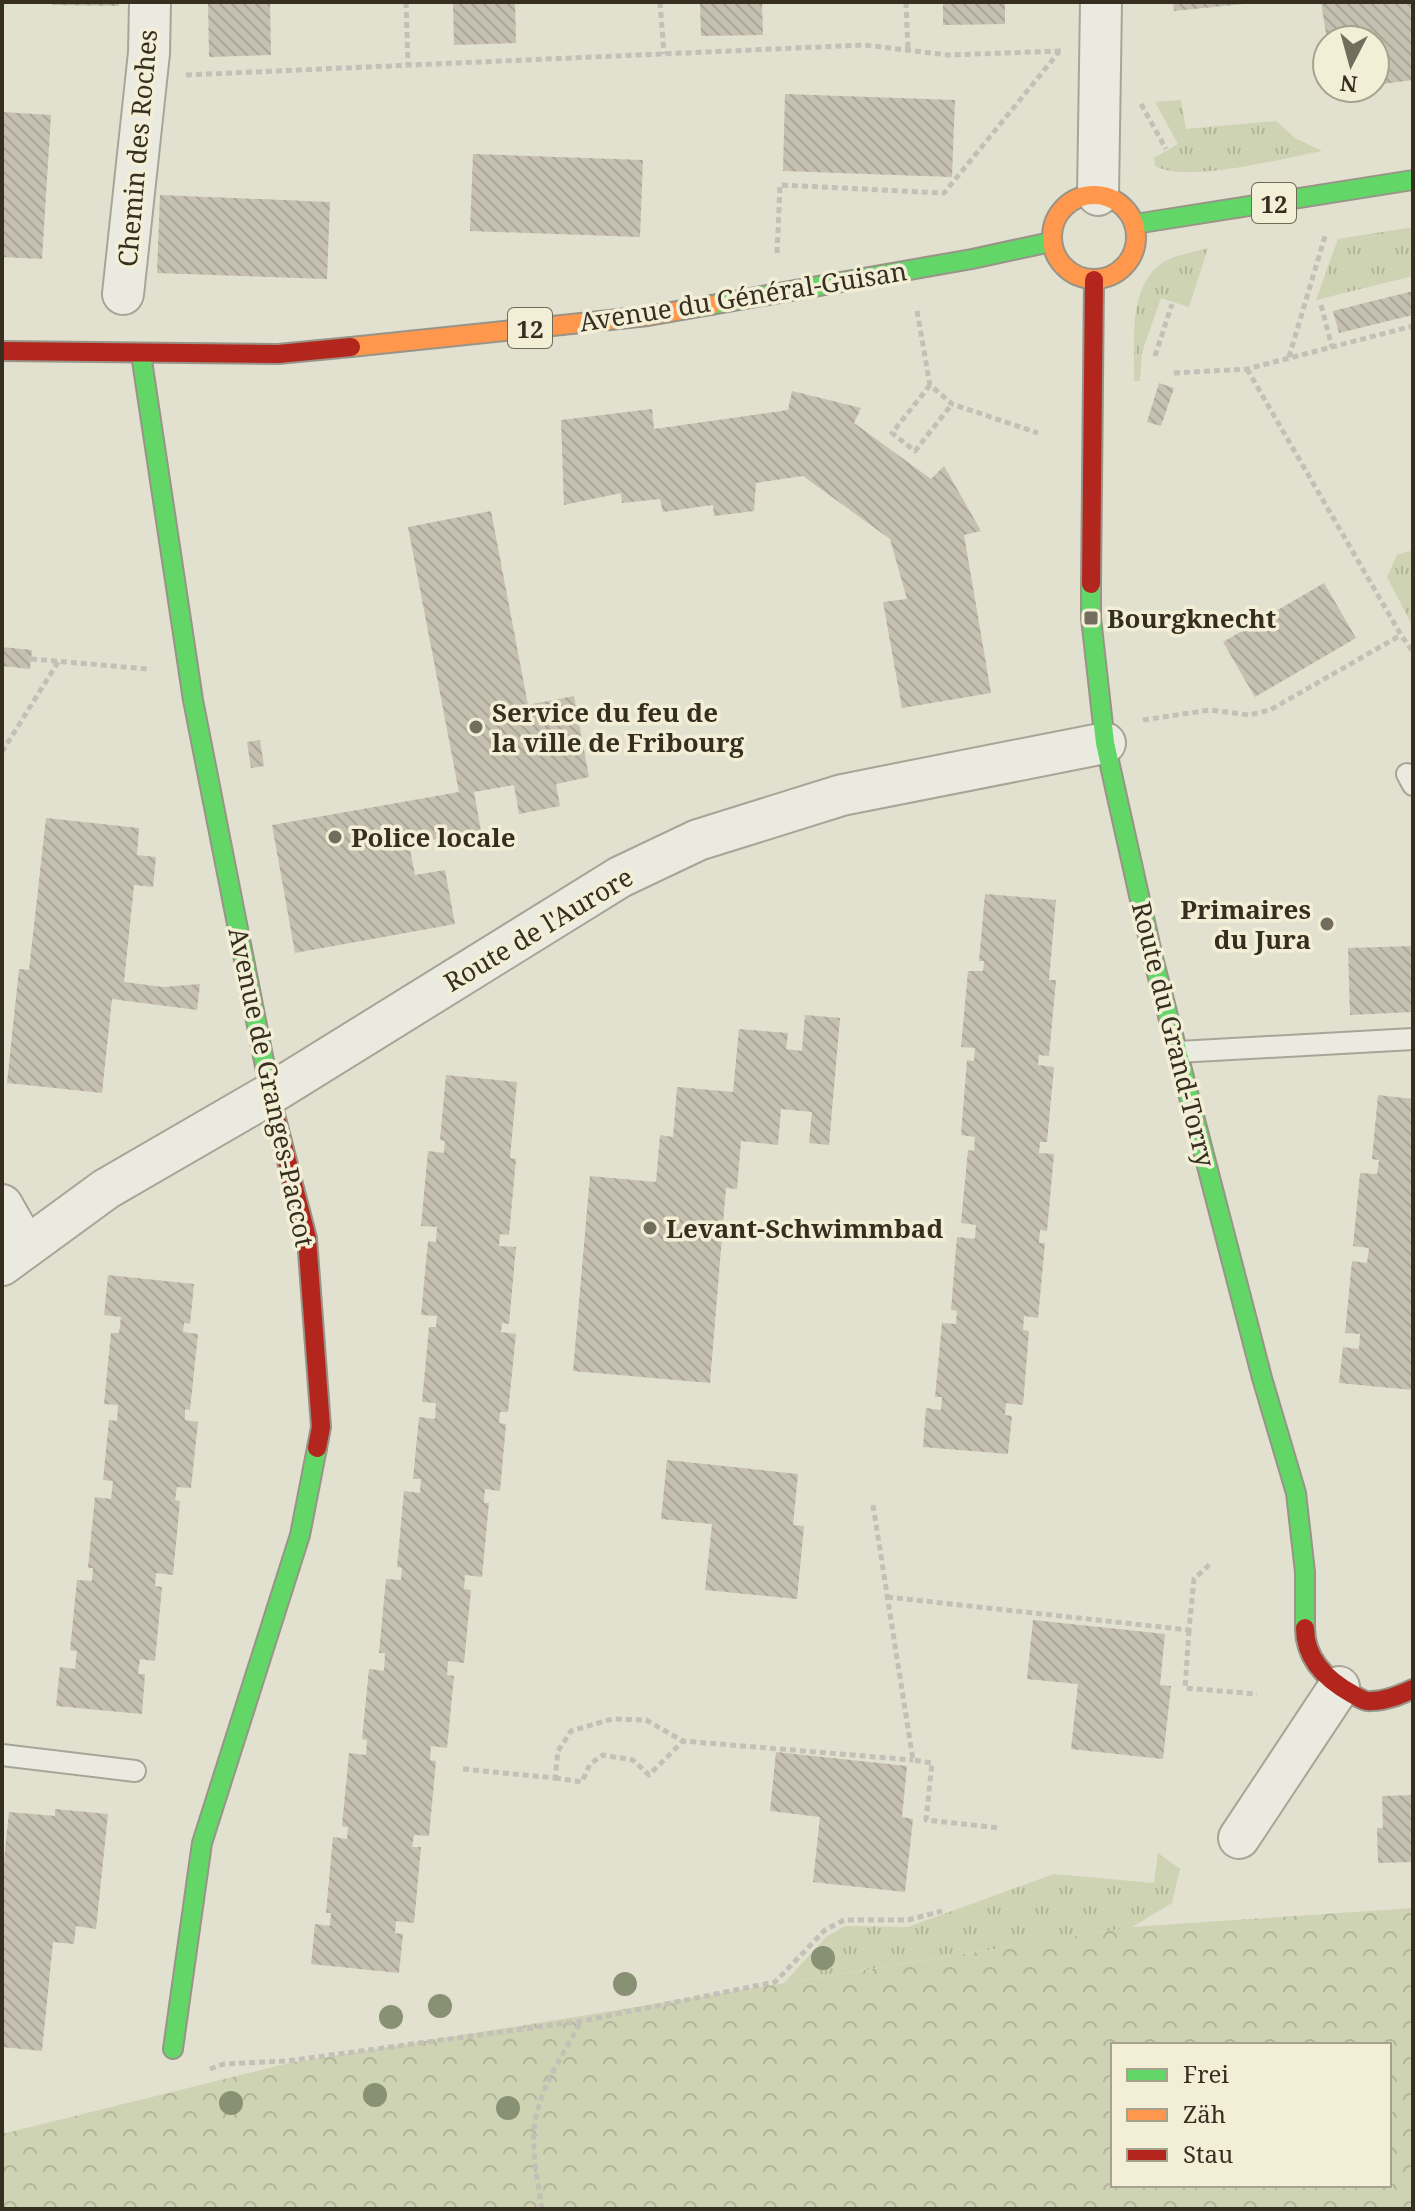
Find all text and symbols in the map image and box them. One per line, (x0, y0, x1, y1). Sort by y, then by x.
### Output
north arrow (1311, 24, 1391, 104)
street label: Chemin des Roches (109, 28, 165, 268)
text: N (1339, 69, 1359, 101)
road number: 12 (1252, 183, 1296, 223)
street label: Avenue du Général-Guisan (577, 252, 910, 340)
road number: 12 (508, 308, 552, 348)
place label: Bourgknecht (1107, 600, 1277, 636)
marker: Bourgknecht (1082, 609, 1100, 627)
place label: Service du feu de la ville de Fribourg (492, 694, 745, 760)
marker: Service du feu de la ville de Fribourg (467, 718, 485, 736)
place label: Police locale (351, 819, 516, 855)
marker: Police locale (326, 828, 344, 846)
street label: Route de l'Aurore (437, 858, 639, 1000)
place label: Primaires du Jura (1180, 891, 1311, 957)
street label: Route du Grand-Torry (1124, 898, 1224, 1171)
marker: Primaires du Jura (1318, 915, 1336, 933)
street label: Avenue de Granges-Paccot (221, 924, 323, 1250)
place label: Levant-Schwimmbad (666, 1210, 943, 1246)
marker: Levant-Schwimmbad (641, 1219, 659, 1237)
legend (1111, 2043, 1391, 2187)
text: Frei (1183, 2057, 1229, 2090)
text: Zäh (1183, 2097, 1226, 2130)
text: Stau (1183, 2137, 1233, 2170)

